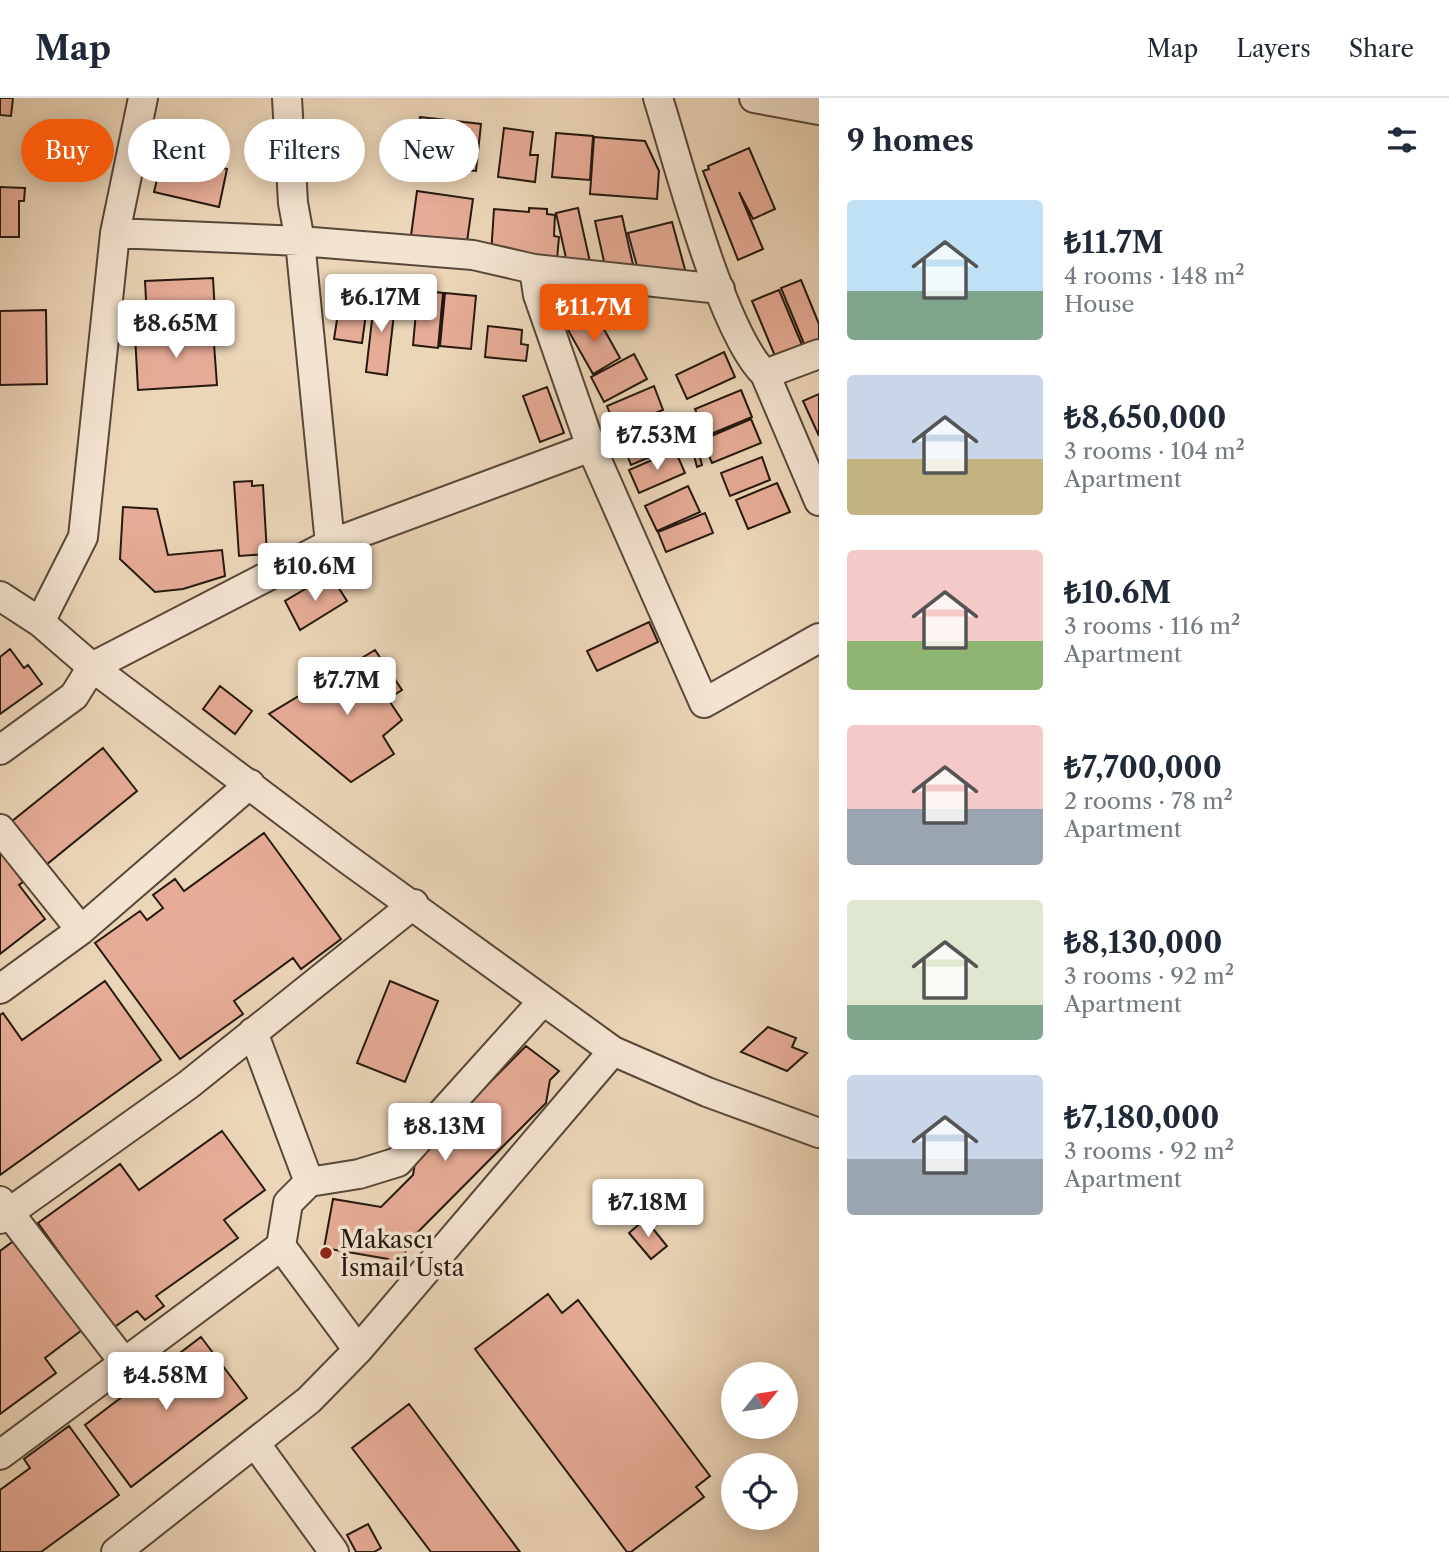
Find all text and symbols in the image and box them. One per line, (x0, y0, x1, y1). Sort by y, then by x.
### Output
text: Map (35, 28, 111, 69)
text: Map (1147, 34, 1198, 63)
text: Layers (1236, 34, 1311, 63)
text: Share (1349, 34, 1414, 63)
chip: Buy (21, 119, 114, 182)
chip: Rent (128, 119, 230, 182)
chip: Filters (244, 119, 365, 182)
chip: New (379, 119, 479, 182)
icon: filters (1383, 121, 1421, 159)
text: 9 homes (847, 122, 974, 159)
text: ₺11.7M (1064, 224, 1164, 261)
icon: home (903, 228, 987, 312)
text: 4 rooms · 148 m² (1064, 262, 1245, 290)
pin: ₺6.17M (324, 274, 438, 334)
text: ₺6.17M (341, 283, 421, 311)
pin: ₺11.7M (537, 285, 651, 344)
text: House (1064, 290, 1134, 318)
text: ₺11.7M (556, 293, 632, 321)
pin: ₺8.65M (119, 300, 233, 360)
text: ₺8.65M (134, 309, 218, 337)
text: ₺8,650,000 (1064, 399, 1226, 436)
icon: home (903, 403, 987, 487)
pin: ₺7.53M (600, 412, 714, 472)
text: ₺7.53M (617, 421, 697, 449)
text: 3 rooms · 104 m² (1064, 437, 1245, 465)
text: Apartment (1064, 465, 1182, 493)
pin: ₺10.6M (258, 544, 372, 603)
text: ₺10.6M (274, 552, 356, 580)
text: ₺10.6M (1064, 574, 1171, 611)
icon: home (903, 578, 987, 662)
text: 3 rooms · 116 m² (1064, 612, 1240, 640)
text: Apartment (1064, 640, 1182, 668)
pin: ₺7.7M (298, 658, 396, 717)
text: ₺7.7M (314, 666, 380, 694)
text: ₺7,700,000 (1064, 749, 1222, 786)
icon: home (903, 753, 987, 837)
text: 2 rooms · 78 m² (1064, 787, 1233, 815)
text: Apartment (1064, 815, 1182, 843)
text: ₺8,130,000 (1064, 924, 1222, 961)
icon: home (903, 928, 987, 1012)
text: 3 rooms · 92 m² (1064, 962, 1234, 990)
text: Apartment (1064, 990, 1182, 1018)
text: ₺7,180,000 (1064, 1099, 1219, 1136)
icon: home (903, 1103, 987, 1187)
pin: ₺8.13M (388, 1104, 502, 1163)
text: ₺8.13M (404, 1112, 486, 1140)
text: 3 rooms · 92 m² (1064, 1137, 1234, 1165)
text: Apartment (1064, 1165, 1182, 1193)
pin: ₺7.18M (591, 1180, 705, 1239)
text: ₺7.18M (608, 1188, 688, 1216)
place label: Makascı İsmail Usta (340, 1225, 465, 1282)
marker: Makascı İsmail Usta (318, 1245, 334, 1261)
pin: ₺4.58M (109, 1352, 223, 1412)
text: ₺4.58M (124, 1361, 208, 1389)
north arrow (721, 1362, 798, 1438)
map controls (721, 1362, 798, 1530)
button: locate (721, 1453, 798, 1530)

